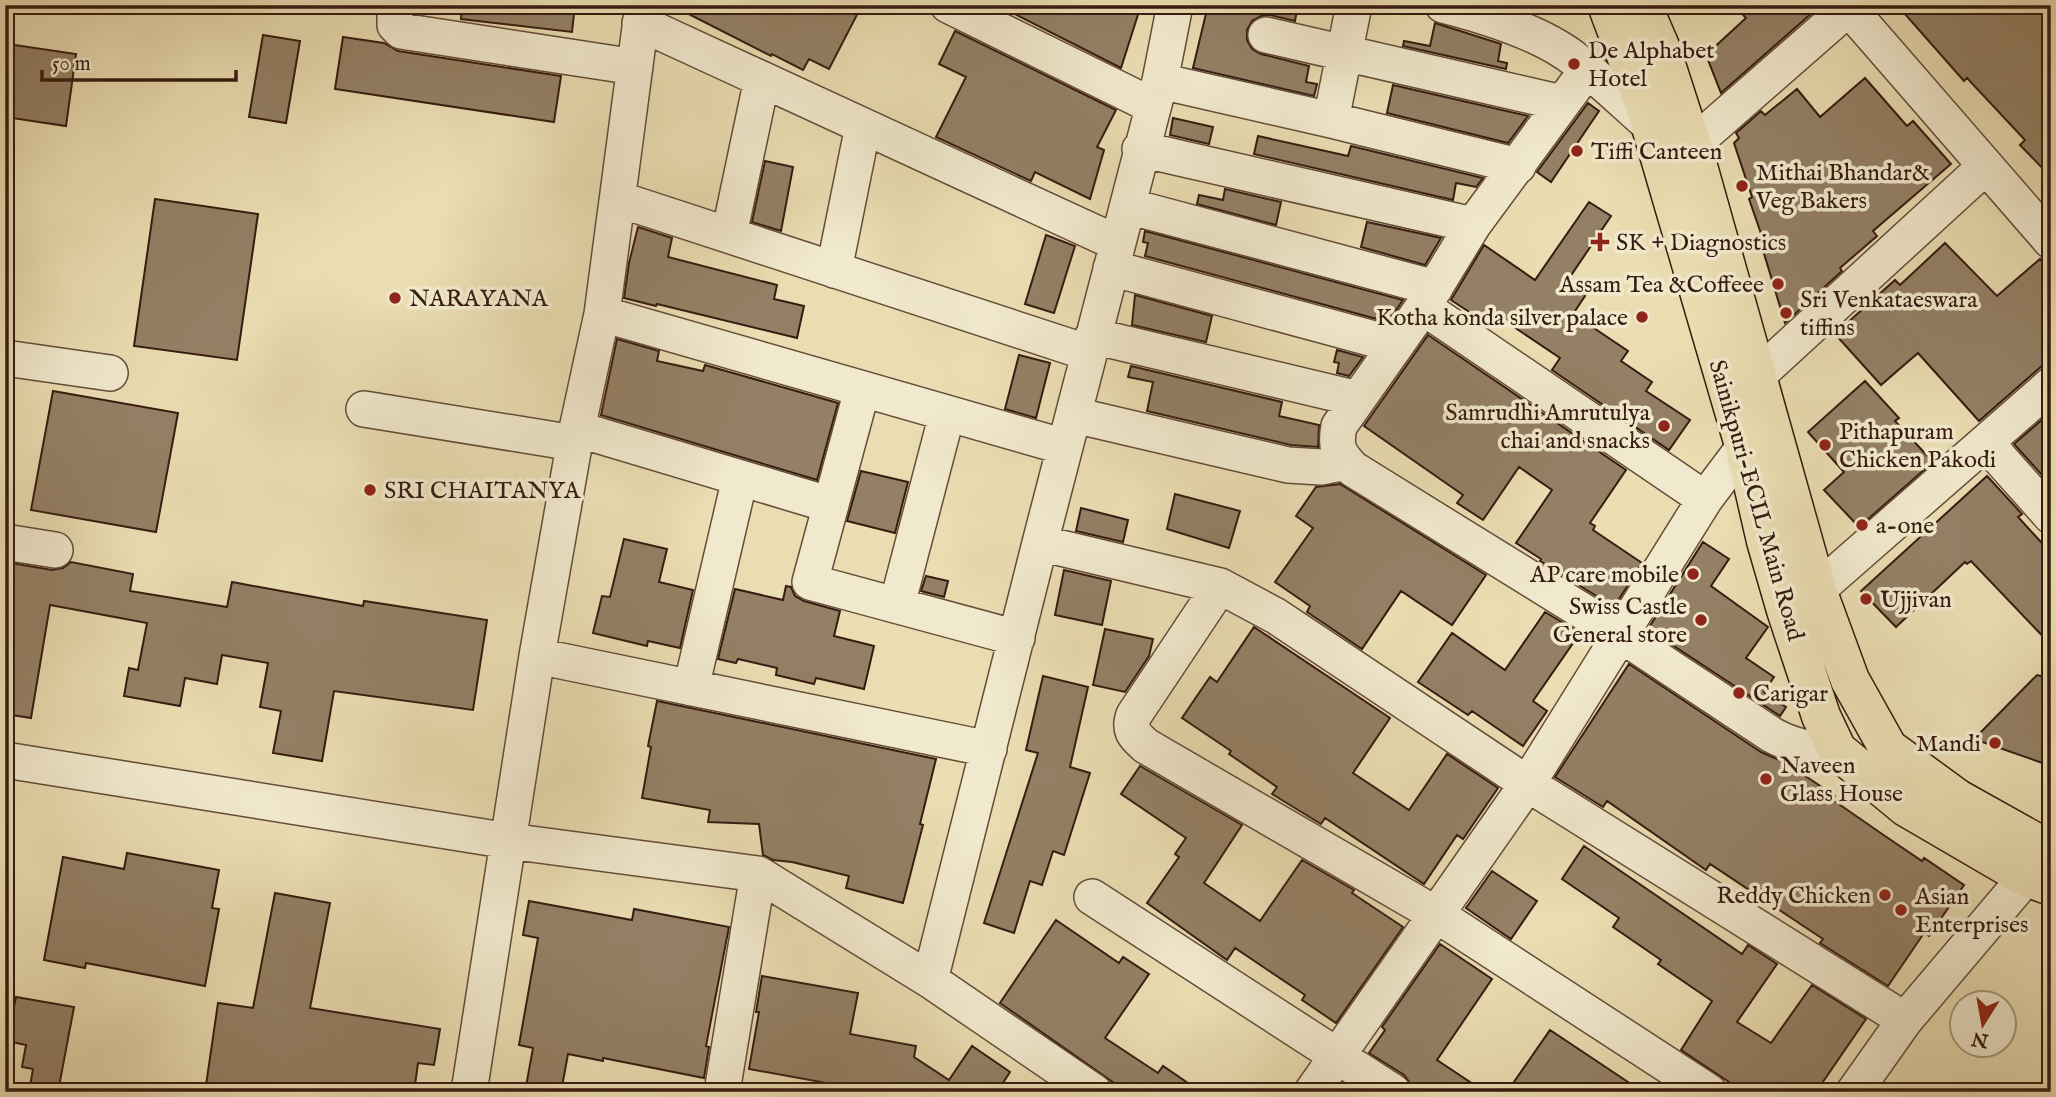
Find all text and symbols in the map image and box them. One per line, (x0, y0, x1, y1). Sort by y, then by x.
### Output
place label: De Alphabet Hotel (1588, 36, 1714, 95)
scale bar (42, 38, 236, 82)
text: 50 m (52, 51, 91, 78)
marker: De Alphabet Hotel (1566, 56, 1582, 72)
place label: Tiffi Canteen (1591, 137, 1722, 168)
marker: Tiffi Canteen (1569, 143, 1585, 159)
place label: Mithai Bhandar& Veg Bakers (1755, 158, 1930, 217)
marker: Mithai Bhandar& Veg Bakers (1734, 178, 1750, 194)
place label: SK + Diagnostics (1616, 228, 1786, 259)
marker: SK + Diagnostics (1590, 232, 1610, 252)
place label: Assam Tea &Coffeee (1558, 270, 1764, 301)
marker: Assam Tea &Coffeee (1770, 276, 1786, 292)
place label: NARAYANA (409, 284, 549, 315)
place label: Sri Venkataeswara tiffins (1800, 285, 1978, 344)
marker: NARAYANA (387, 290, 403, 306)
place label: Kotha konda silver palace (1376, 303, 1628, 334)
marker: Sri Venkataeswara tiffins (1778, 305, 1794, 321)
marker: Kotha konda silver palace (1634, 309, 1650, 325)
street label: Sainikpuri-ECIL Main Road (1701, 356, 1811, 645)
place label: Samrudhi Amrutulya chai and snacks (1445, 398, 1651, 457)
place label: Pithapuram Chicken Pakodi (1839, 417, 1996, 476)
marker: Samrudhi Amrutulya chai and snacks (1656, 418, 1672, 434)
marker: Pithapuram Chicken Pakodi (1817, 437, 1833, 453)
place label: SRI CHAITANYA (384, 476, 581, 507)
marker: SRI CHAITANYA (362, 482, 378, 498)
place label: a-one (1876, 511, 1934, 542)
marker: a-one (1854, 517, 1870, 533)
place label: AP care mobile (1529, 560, 1679, 591)
marker: AP care mobile (1685, 566, 1701, 582)
place label: Ujjivan (1880, 585, 1952, 616)
marker: Ujjivan (1858, 591, 1874, 607)
place label: Swiss Castle General store (1553, 592, 1687, 651)
marker: Swiss Castle General store (1693, 612, 1709, 628)
place label: Carigar (1753, 679, 1828, 710)
marker: Carigar (1731, 685, 1747, 701)
place label: Mandi (1916, 729, 1981, 760)
marker: Mandi (1987, 735, 2003, 751)
place label: Naveen Glass House (1780, 751, 1903, 810)
marker: Naveen Glass House (1758, 771, 1774, 787)
place label: Reddy Chicken (1716, 881, 1871, 912)
place label: Asian Enterprises (1914, 882, 2028, 941)
marker: Reddy Chicken (1877, 887, 1893, 903)
marker: Asian Enterprises (1893, 902, 1909, 918)
north arrow (1948, 988, 2018, 1058)
text: N (1969, 1025, 1991, 1052)

